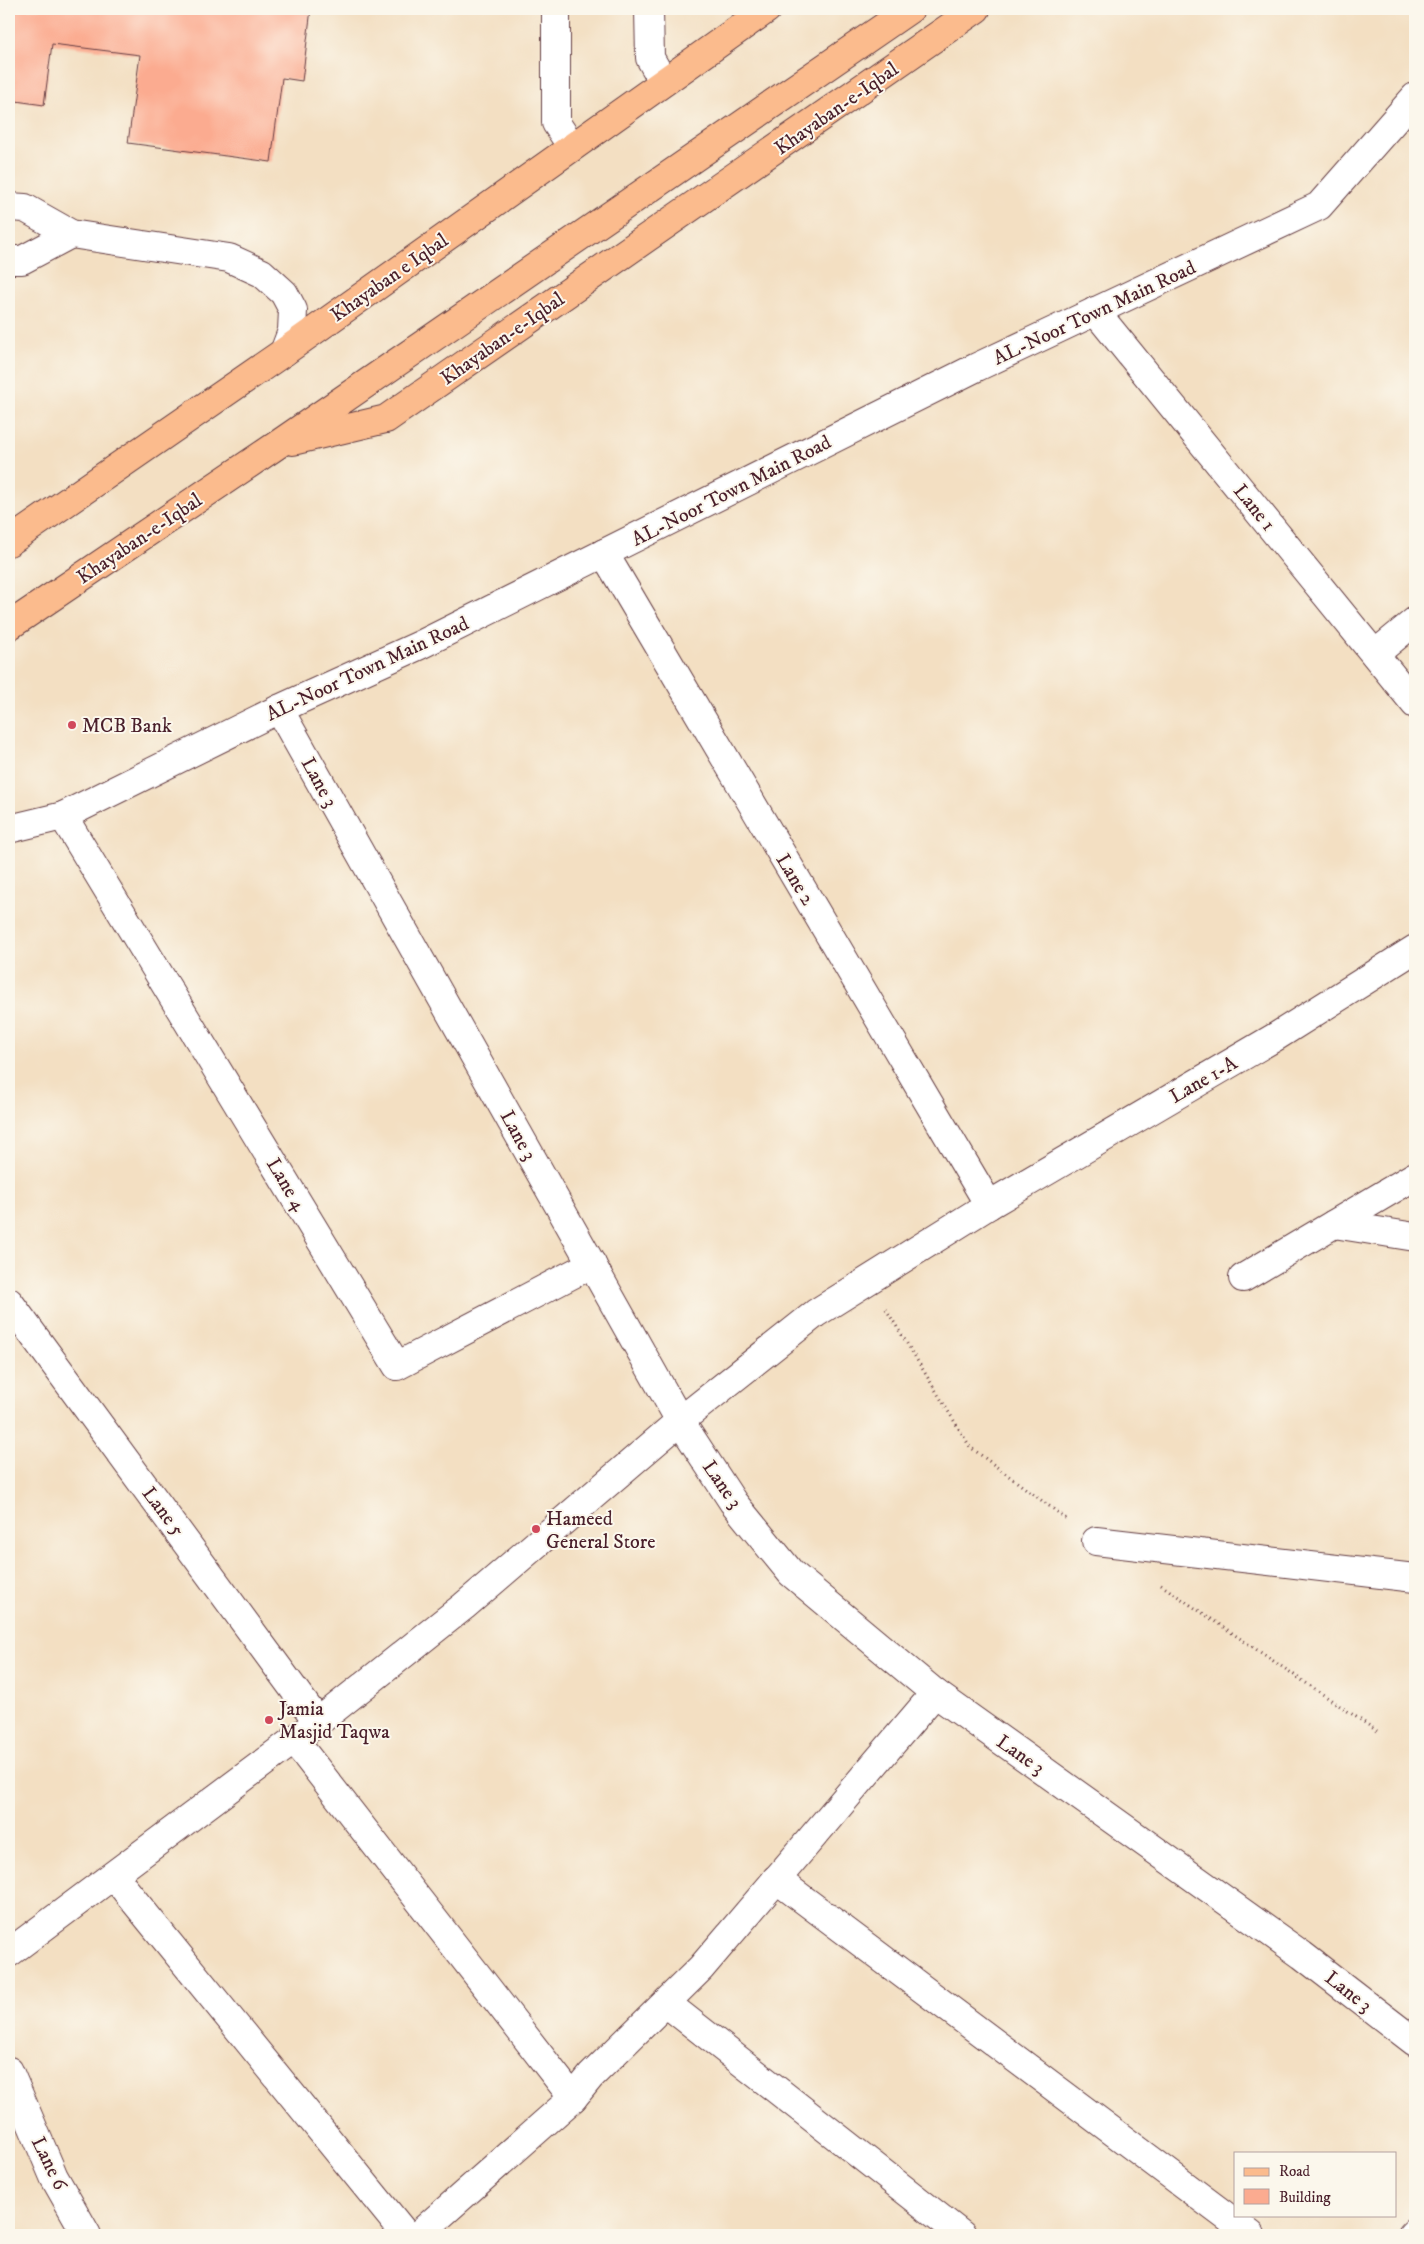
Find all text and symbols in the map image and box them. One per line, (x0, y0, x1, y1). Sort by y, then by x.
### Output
street label: Khayaban-e-Iqbal (770, 57, 904, 161)
street label: Khayaban e Iqbal (326, 228, 453, 328)
street label: AL-Noor Town Main Road (989, 255, 1200, 371)
street label: Khayaban-e-Iqbal (436, 287, 570, 391)
street label: AL-Noor Town Main Road (628, 430, 836, 553)
street label: Lane 1 (1227, 479, 1280, 536)
street label: Khayaban-e-Iqbal (73, 488, 207, 590)
street label: AL-Noor Town Main Road (262, 611, 473, 727)
place label: MCB Bank (82, 714, 172, 739)
marker: MCB Bank (66, 719, 78, 731)
street label: Lane 3 (295, 753, 343, 812)
street label: Lane 2 (770, 849, 820, 910)
street label: Lane 1-A (1165, 1051, 1242, 1110)
street label: Lane 3 (494, 1106, 542, 1165)
street label: Lane 4 (260, 1154, 311, 1216)
street label: Lane 3 (696, 1456, 747, 1514)
street label: Lane 5 (136, 1482, 190, 1542)
place label: Hameed General Store (546, 1507, 655, 1555)
marker: Hameed General Store (530, 1523, 542, 1535)
place label: Jamia Masjid Taqwa (277, 1697, 390, 1745)
marker: Jamia Masjid Taqwa (263, 1714, 275, 1726)
street label: Lane 3 (991, 1730, 1049, 1781)
street label: Lane 3 (1319, 1966, 1377, 2018)
street label: Lane 6 (25, 2133, 72, 2195)
legend (1234, 2152, 1396, 2216)
text: Road (1279, 2162, 1311, 2181)
text: Building (1279, 2188, 1331, 2207)

